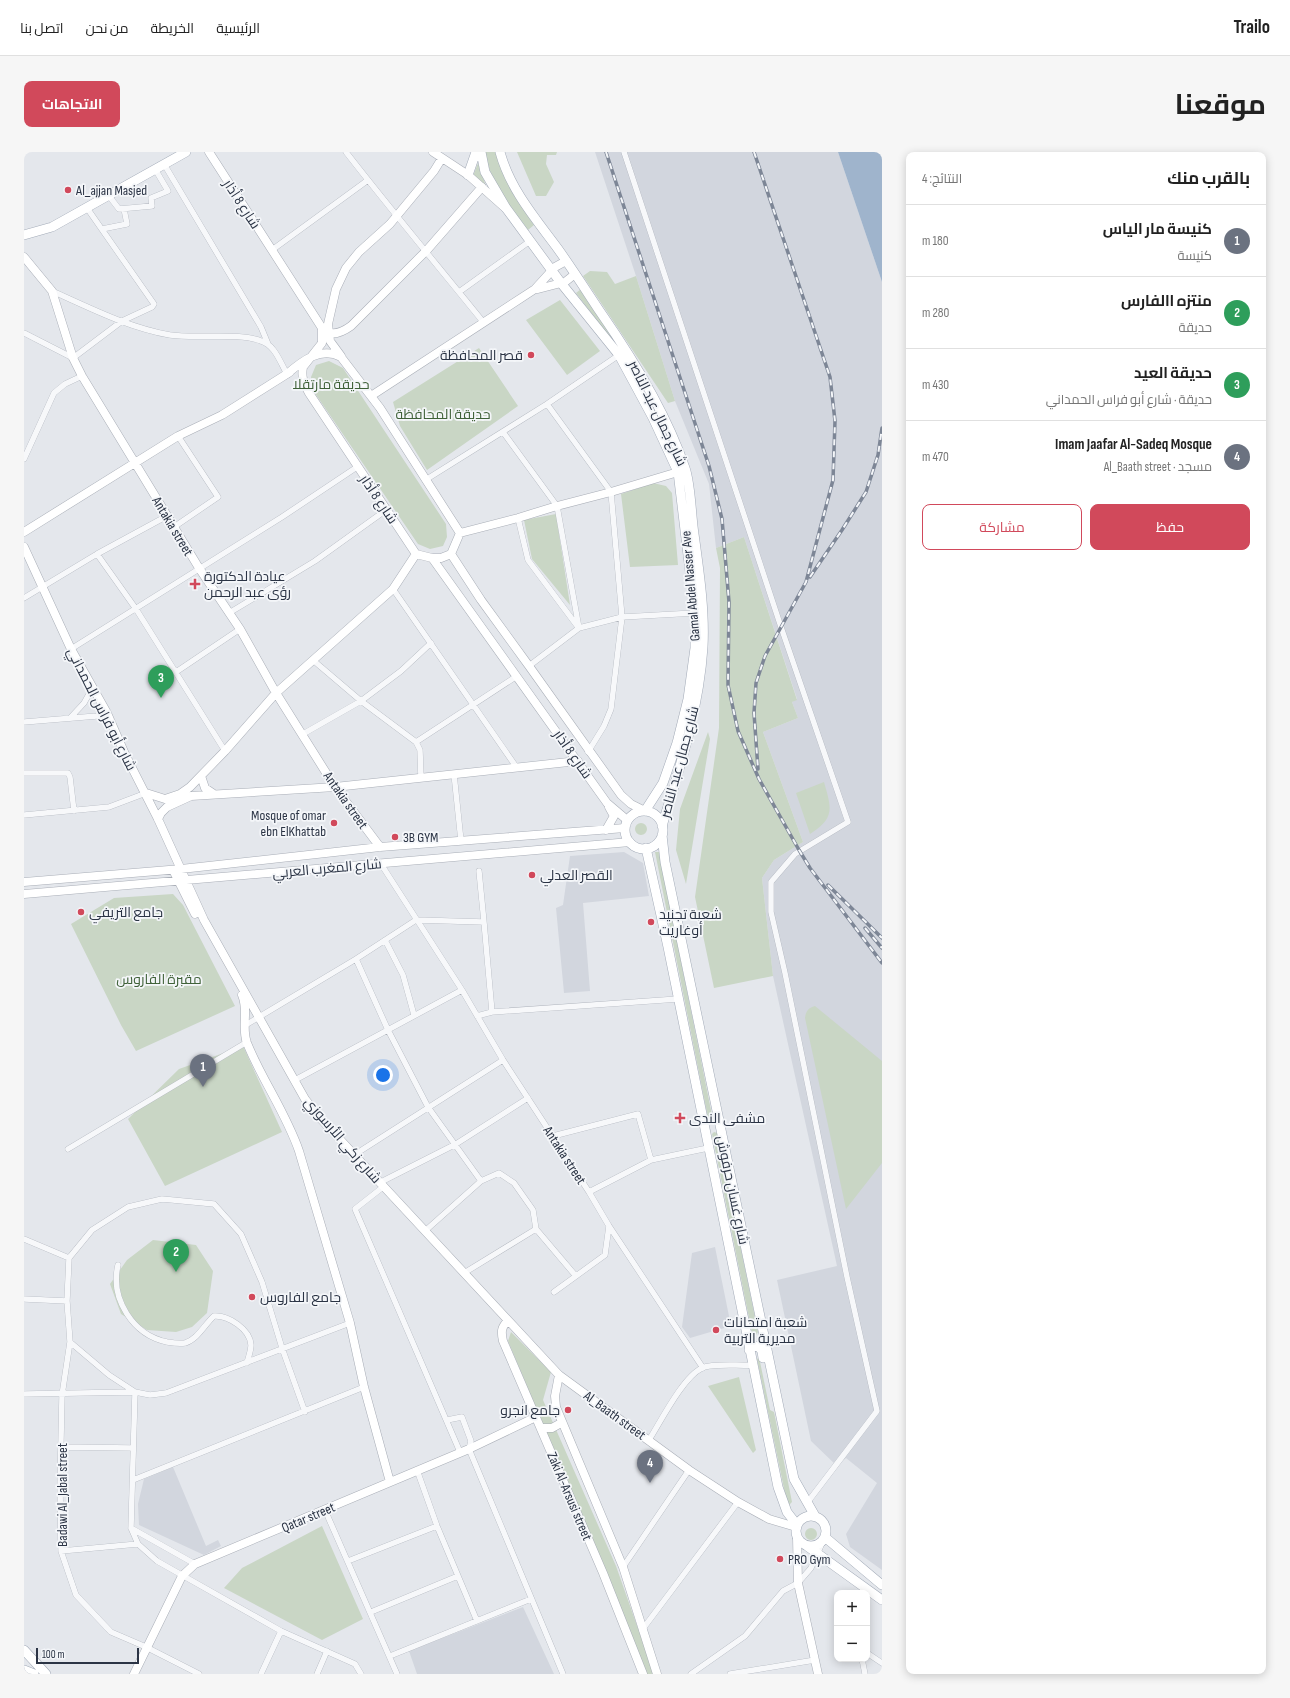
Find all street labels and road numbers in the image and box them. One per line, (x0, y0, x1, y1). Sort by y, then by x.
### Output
street label: شارع 8 أذار (219, 175, 265, 232)
street label: شارع جمال عبد الناصر (624, 357, 690, 469)
street label: شارع 8 أذار (355, 470, 402, 527)
street label: Antakia street (148, 493, 197, 559)
street label: Gamal Abdel Nasser Ave (677, 530, 704, 642)
street label: شارع أبو فراس الحمداني (61, 644, 141, 775)
street label: شارع جمال عبد الناصر (656, 704, 703, 821)
street label: شارع 8 أذار (549, 725, 596, 782)
street label: Antakia street (319, 768, 372, 832)
street label: شارع المغرب العربي (272, 855, 383, 885)
street label: شارع زكي الأرسوزي (298, 1094, 385, 1189)
street label: Antakia street (539, 1122, 590, 1188)
street label: شارع غسان حرفوش (713, 1134, 752, 1246)
street label: Al_Baath street (580, 1387, 649, 1444)
street label: Badawi Al_Jabal street (54, 1443, 71, 1547)
street label: Zaki Al-Arsusi street (543, 1450, 596, 1543)
street label: Qatar street (279, 1499, 338, 1536)

